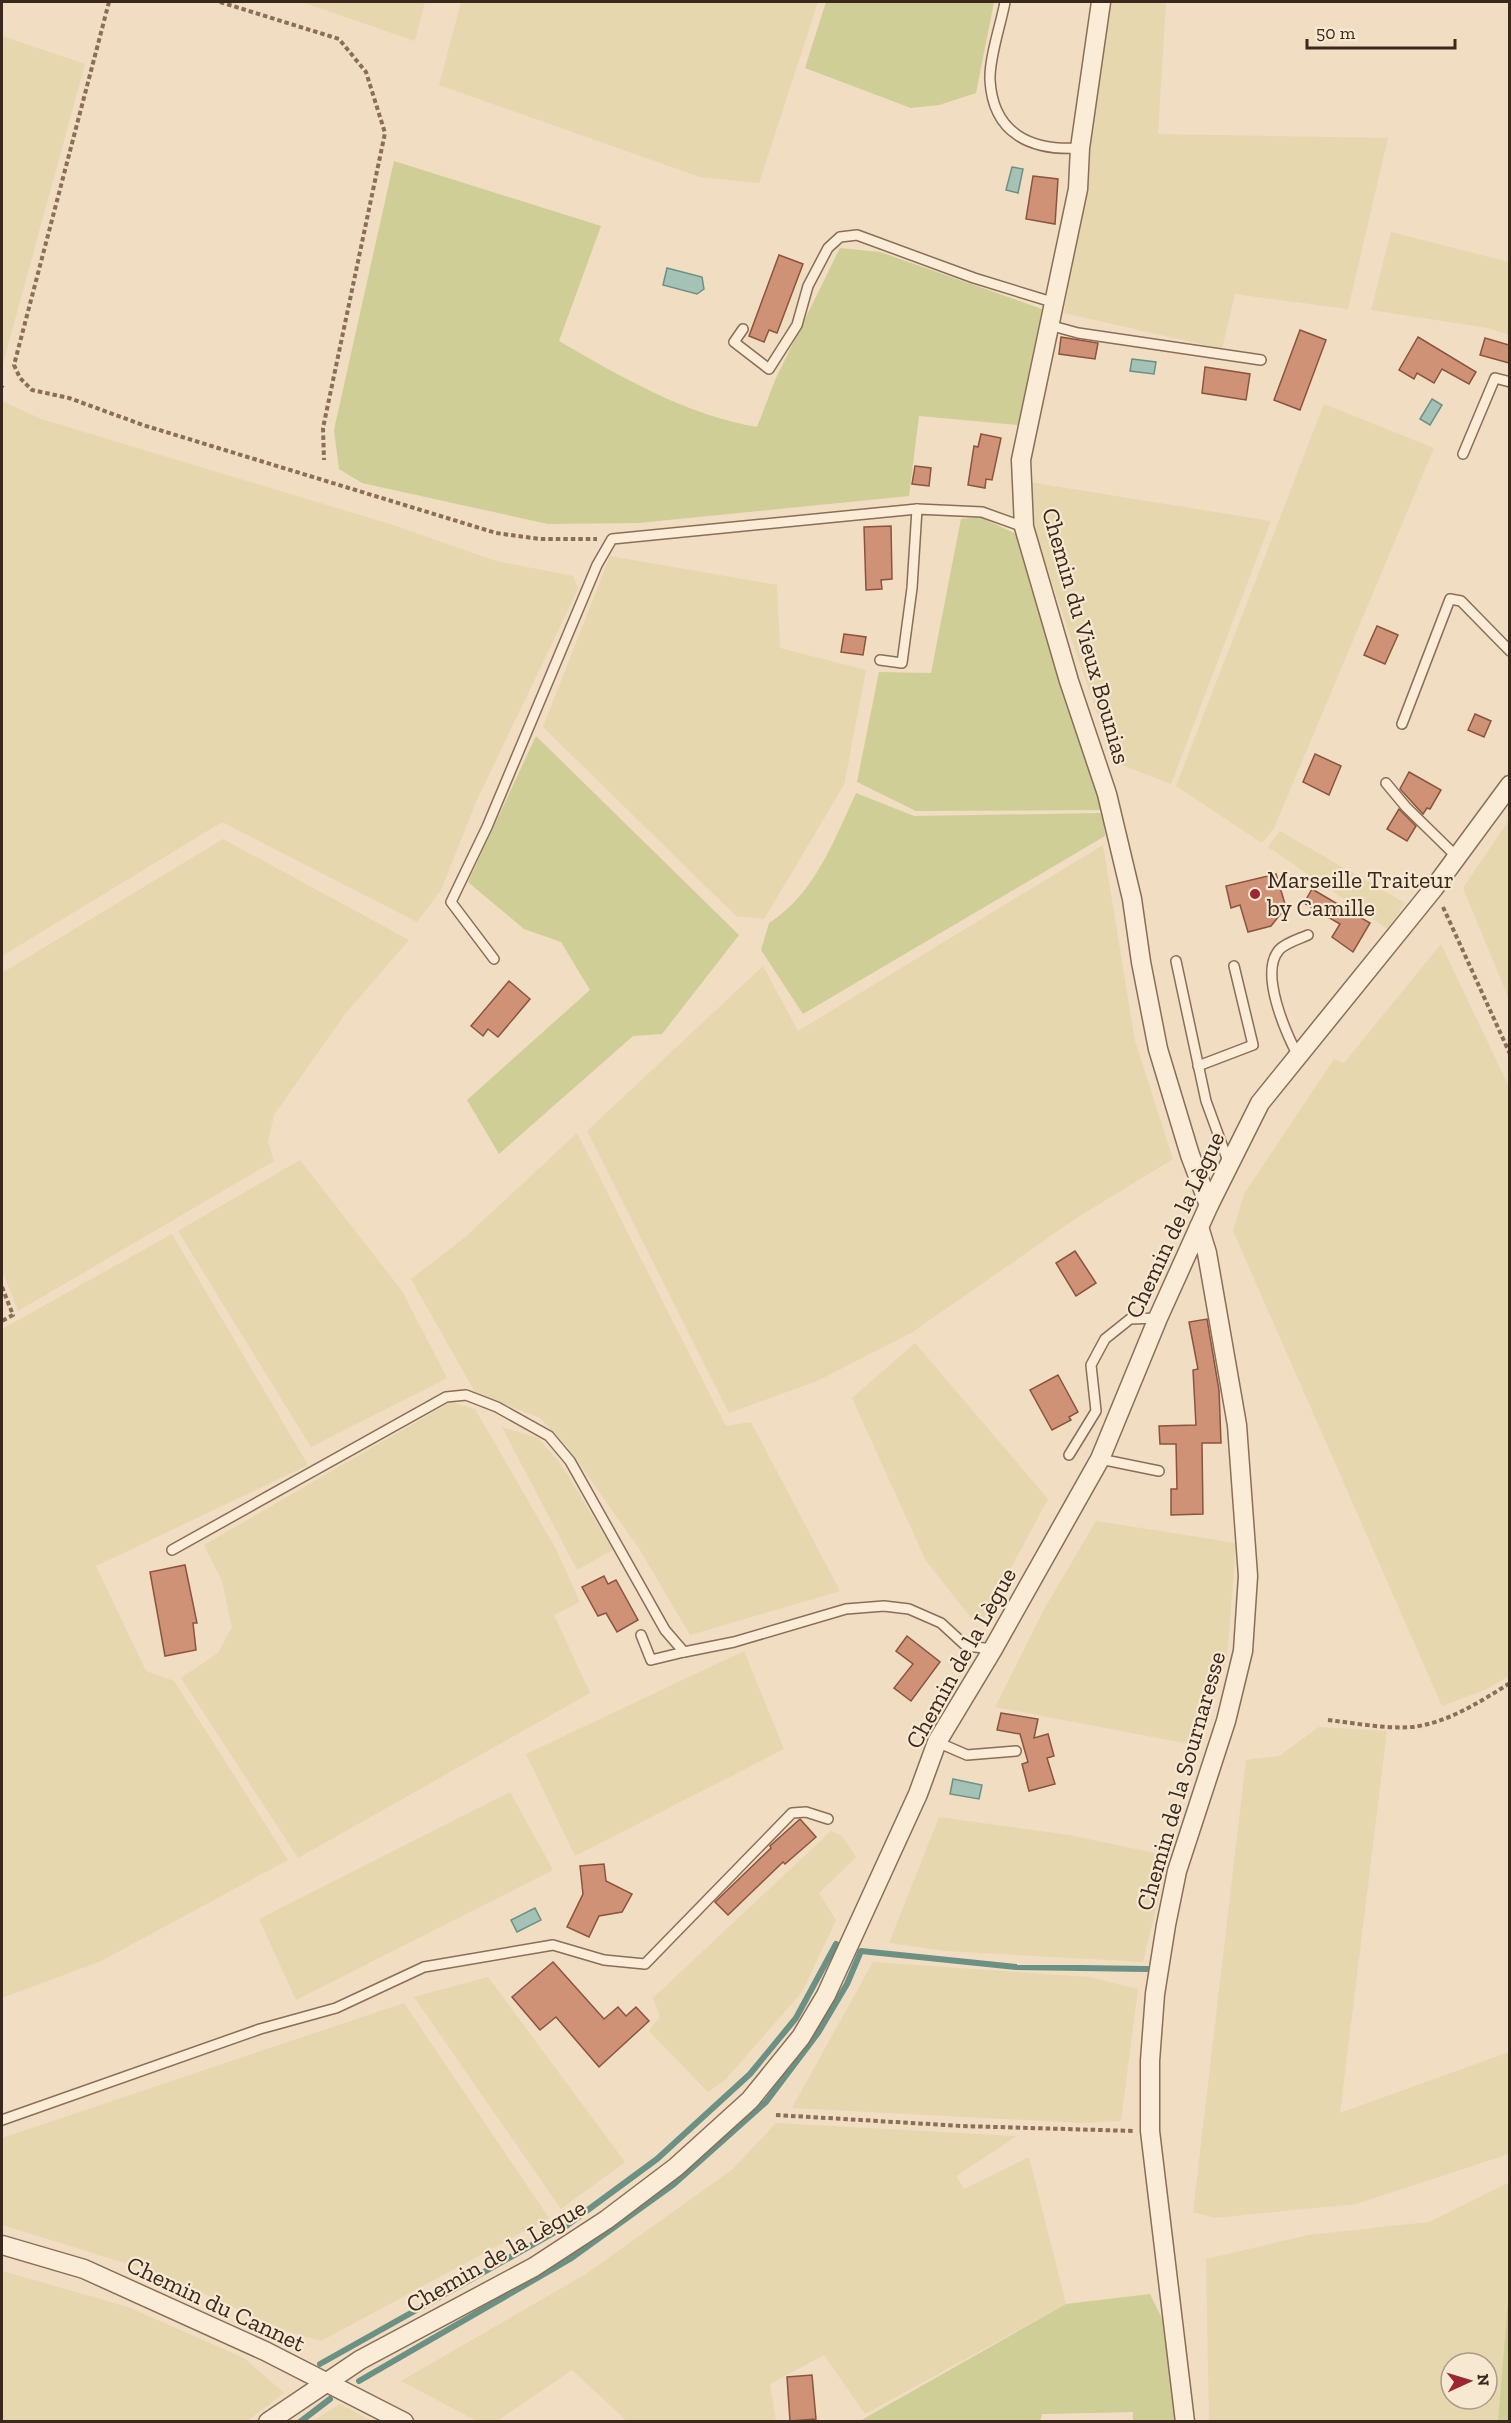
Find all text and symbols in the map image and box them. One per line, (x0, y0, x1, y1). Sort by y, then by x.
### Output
scale bar (1307, 12, 1456, 50)
text: 50 m (1316, 22, 1356, 44)
street label: Chemin du Vieux Bounias (1036, 504, 1137, 767)
place label: Marseille Traiteur by Camille (1266, 865, 1454, 922)
marker: Marseille Traiteur by Camille (1248, 887, 1262, 901)
street label: Chemin de la Lègue (1119, 1127, 1230, 1323)
street label: Chemin de la Lègue (899, 1562, 1022, 1753)
street label: Chemin de la Sournaresse (1130, 1648, 1231, 1914)
street label: Chemin de la Lègue (401, 2192, 591, 2319)
street label: Chemin du Cannet (122, 2249, 310, 2358)
north arrow (1439, 2351, 1499, 2411)
text: N (1474, 2373, 1493, 2387)

